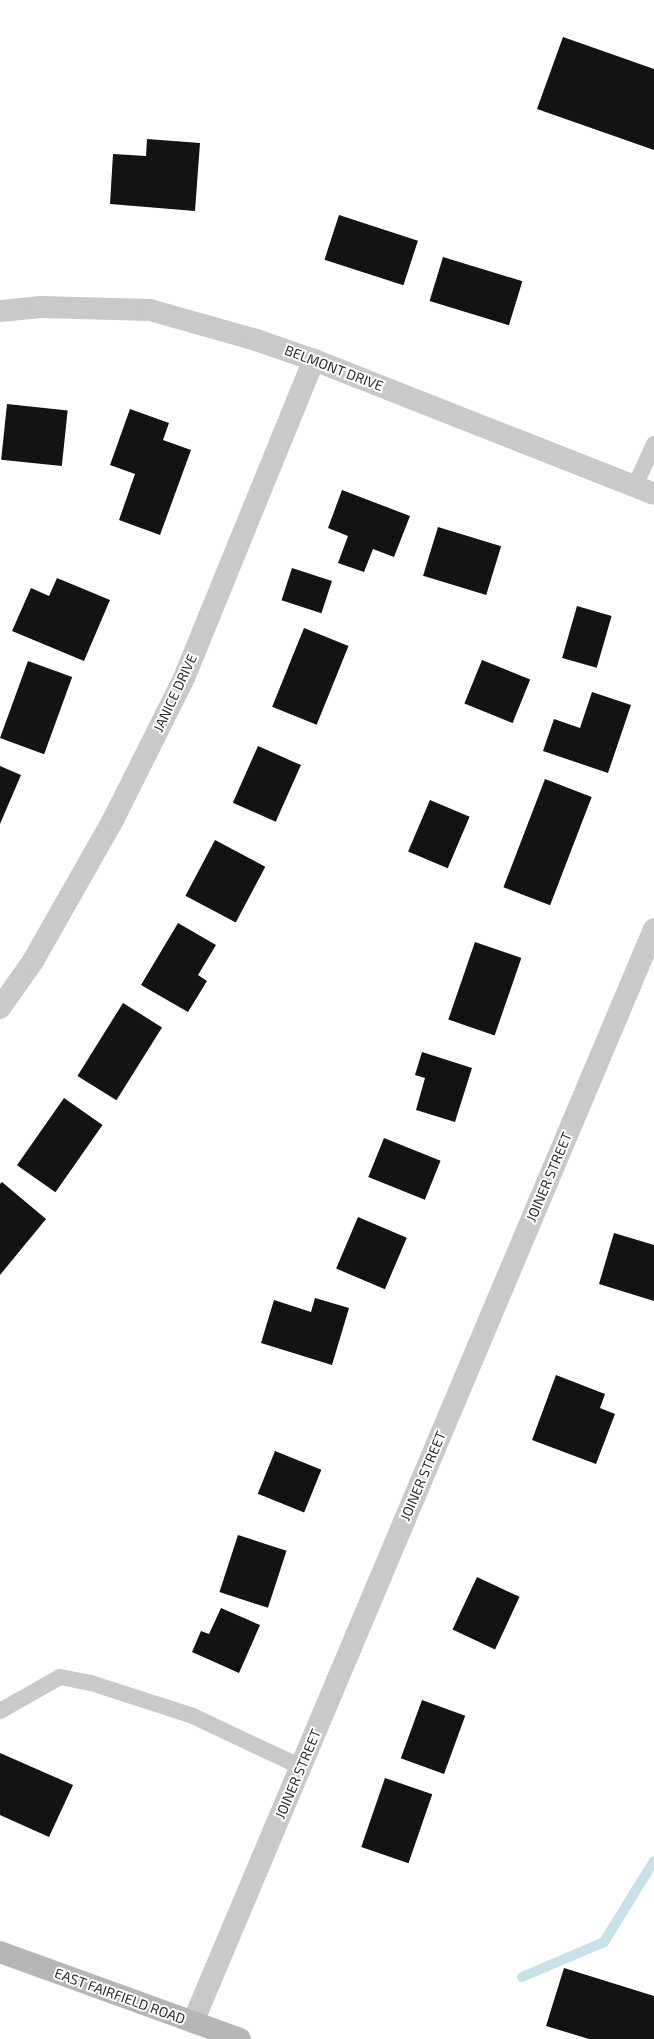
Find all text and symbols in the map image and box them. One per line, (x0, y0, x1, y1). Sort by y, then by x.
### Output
street label: BELMONT DRIVE (282, 341, 386, 395)
street label: JANICE DRIVE (150, 651, 200, 735)
street label: JOINER STREET (523, 1130, 575, 1224)
street label: JOINER STREET (397, 1429, 449, 1523)
street label: JOINER STREET (272, 1727, 324, 1821)
street label: EAST FAIRFIELD ROAD (52, 1964, 188, 2028)

